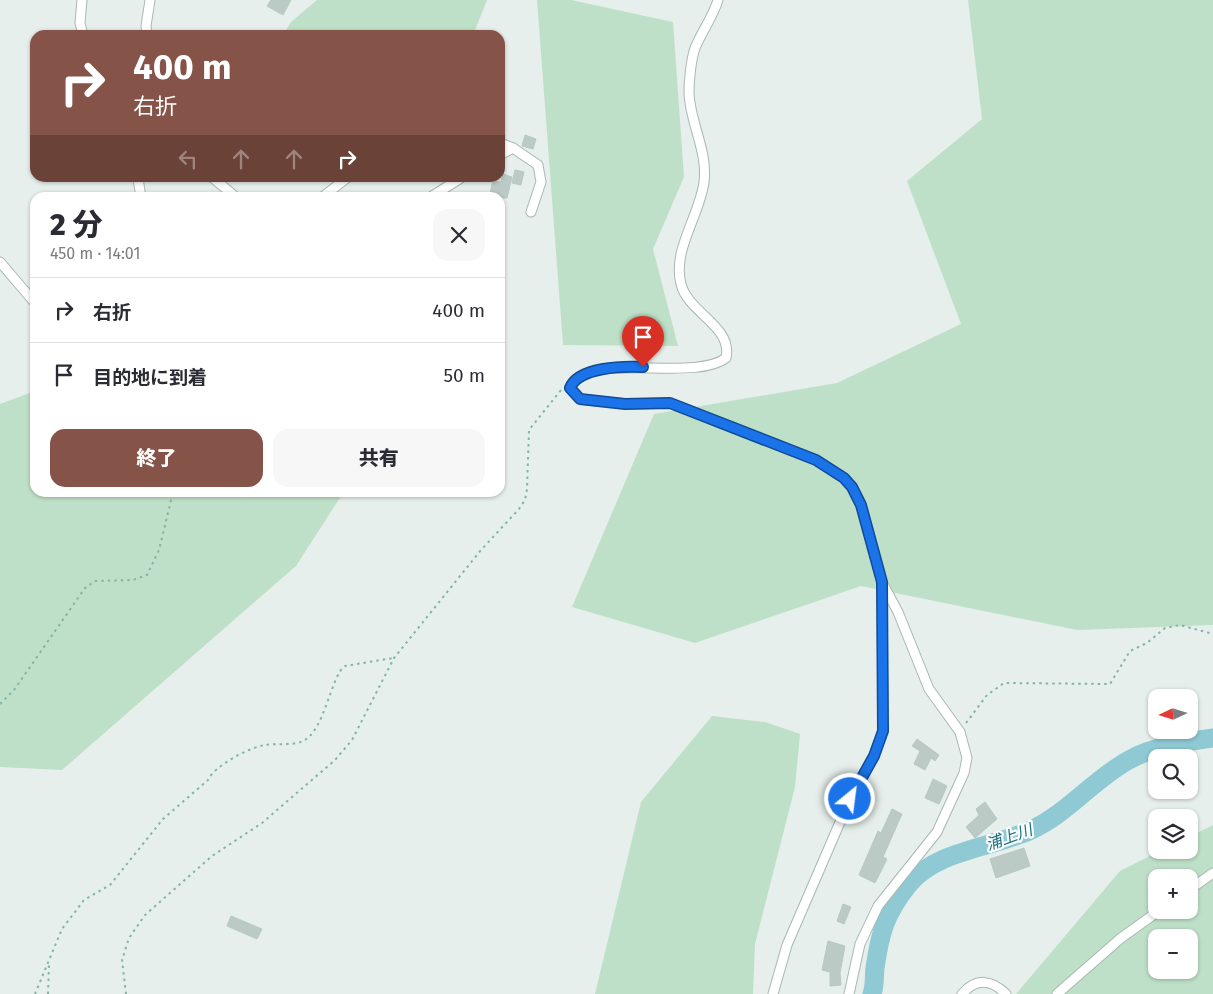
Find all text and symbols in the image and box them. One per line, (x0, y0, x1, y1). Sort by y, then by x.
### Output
text: 400 m (133, 46, 232, 88)
icon: right (50, 50, 115, 115)
text: 右折 (133, 93, 177, 120)
icon: left (174, 145, 202, 173)
icon: ahead (227, 145, 255, 173)
icon: ahead (280, 145, 308, 173)
icon: right (333, 145, 361, 173)
text: 2 分 (50, 207, 103, 243)
button: close (433, 209, 485, 261)
text: 450 m · 14:01 (50, 244, 140, 263)
icon: right (50, 296, 78, 324)
text: 400 m (432, 299, 485, 322)
text: 右折 (93, 301, 131, 324)
pin (622, 316, 664, 367)
icon: arrive (629, 323, 657, 351)
icon: arrive (50, 361, 78, 389)
text: 50 m (444, 364, 485, 387)
text: 目的地に到着 (93, 366, 207, 389)
button: 終了 (50, 429, 263, 487)
button: 共有 (273, 429, 485, 487)
north arrow (1148, 689, 1198, 739)
map controls (1148, 689, 1198, 979)
button: search (1148, 749, 1198, 799)
position arrow (823, 772, 875, 824)
button: layers (1148, 809, 1198, 859)
water label: 浦上川 (983, 819, 1037, 854)
button: + (1148, 869, 1198, 919)
button: − (1148, 929, 1198, 979)

